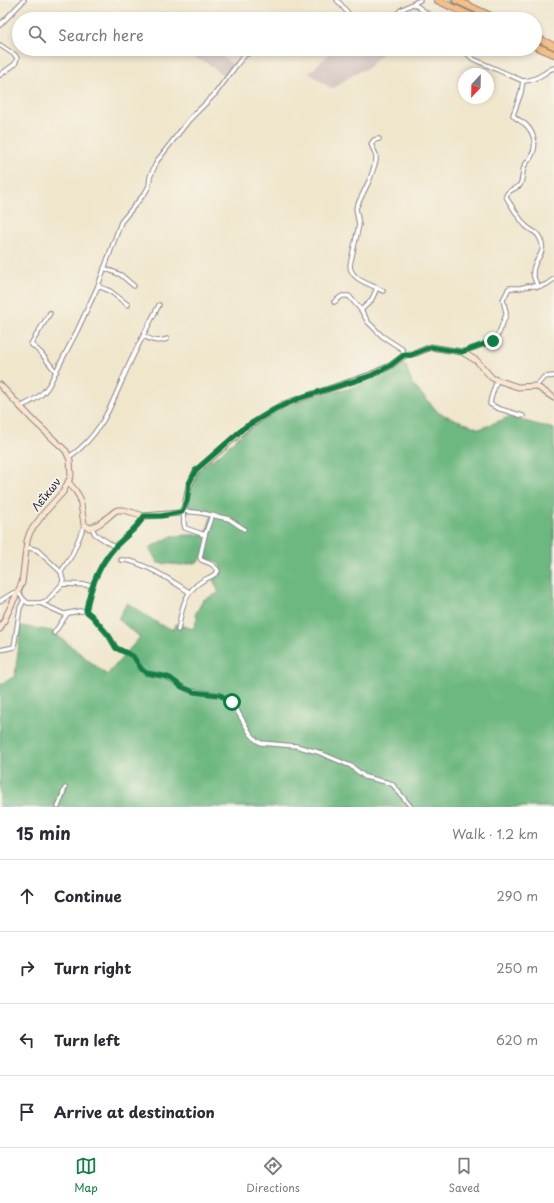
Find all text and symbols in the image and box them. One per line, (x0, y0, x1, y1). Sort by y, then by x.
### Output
search box (12, 12, 542, 56)
icon: search (26, 23, 48, 45)
text: Search here (58, 23, 144, 46)
north arrow (458, 68, 494, 104)
route end (484, 332, 502, 350)
street label: Λεΐκων (27, 474, 65, 514)
route start (223, 693, 241, 711)
text: 15 min (16, 820, 71, 846)
text: Walk · 1.2 km (452, 824, 538, 843)
text: Continue (54, 884, 122, 907)
icon: ahead (16, 885, 38, 907)
text: 290 m (497, 886, 538, 905)
text: Turn right (54, 956, 131, 979)
icon: right (16, 957, 38, 979)
text: 250 m (496, 958, 538, 977)
text: Turn left (54, 1028, 120, 1051)
icon: left (16, 1029, 38, 1051)
text: 620 m (496, 1030, 538, 1049)
text: Arrive at destination (54, 1100, 215, 1123)
icon: arrive (16, 1101, 38, 1123)
tab: Map (74, 1155, 98, 1196)
tab: Directions (246, 1155, 300, 1196)
tab: Saved (448, 1155, 480, 1196)

